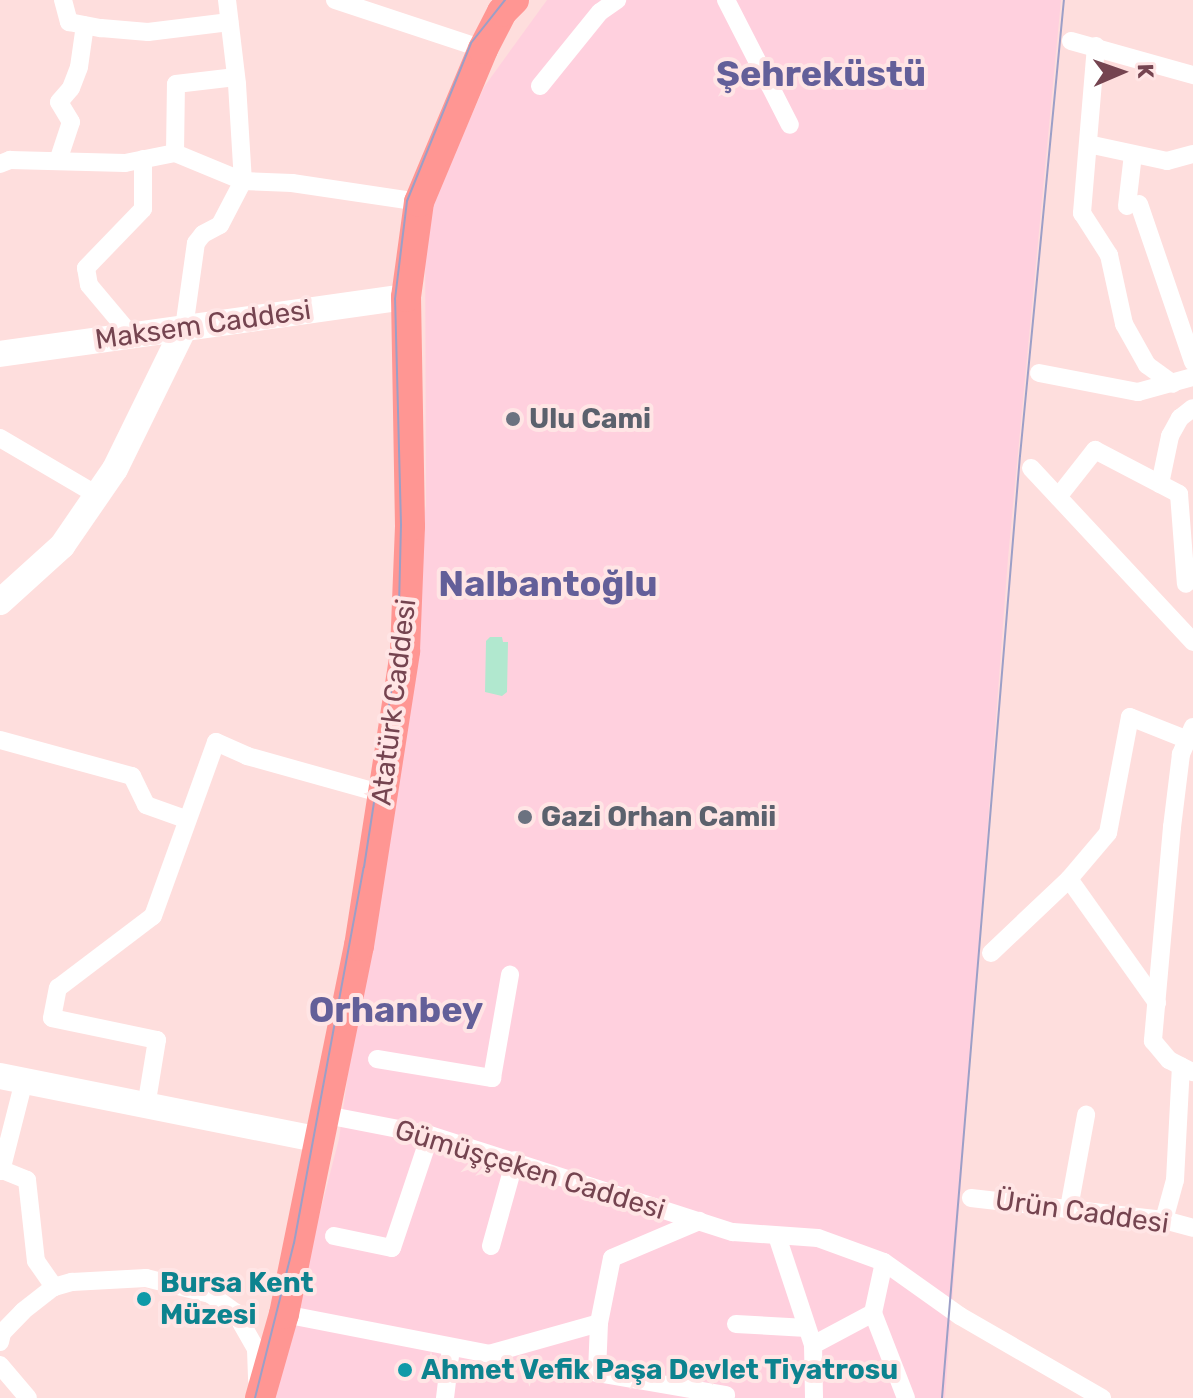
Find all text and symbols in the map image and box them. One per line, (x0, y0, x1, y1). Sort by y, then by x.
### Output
north arrow (1081, 32, 1161, 112)
district label: Şehreküstü (716, 52, 926, 96)
text: K (1132, 63, 1159, 79)
street label: Maksem Caddesi (93, 293, 313, 357)
place label: Ulu Cami (529, 402, 651, 436)
marker: Ulu Cami (504, 410, 522, 428)
district label: Nalbantoğlu (438, 562, 658, 606)
street label: Atatürk Caddesi (365, 597, 423, 807)
place label: Gazi Orhan Camii (541, 800, 776, 834)
marker: Gazi Orhan Camii (516, 808, 534, 826)
district label: Orhanbey (309, 988, 483, 1032)
street label: Gümüşçeken Caddesi (391, 1113, 669, 1227)
street label: Ürün Caddesi (993, 1183, 1171, 1241)
place label: Bursa Kent Müzesi (160, 1266, 314, 1332)
marker: Bursa Kent Müzesi (135, 1290, 153, 1308)
place label: Ahmet Vefik Paşa Devlet Tiyatrosu (421, 1353, 900, 1387)
marker: Ahmet Vefik Paşa Devlet Tiyatrosu (396, 1361, 414, 1379)

